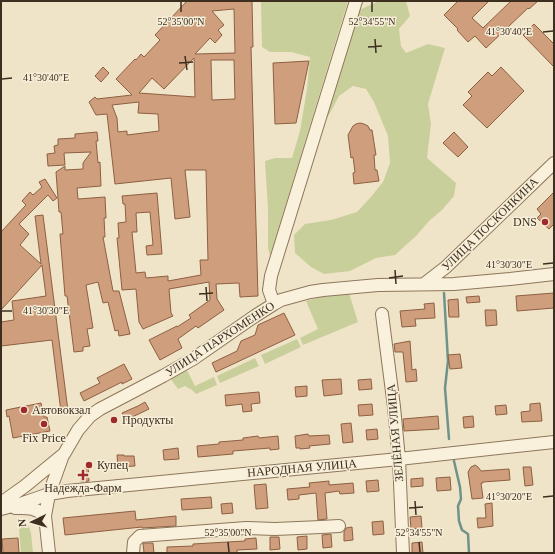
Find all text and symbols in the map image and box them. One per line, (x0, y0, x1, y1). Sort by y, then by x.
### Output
text: 52°35'00"N (157, 16, 205, 27)
text: 52°34'55"N (348, 16, 396, 27)
text: 41°30'40"E (486, 26, 532, 37)
text: 41°30'40"E (23, 72, 69, 83)
street label: УЛИЦА ПОСКОНКИНА (439, 174, 541, 274)
place label: DNS (513, 215, 537, 229)
marker: DNS (540, 217, 550, 227)
text: 41°30'30"E (486, 259, 532, 270)
street label: УЛИЦА ПАРХОМЕНКО (163, 298, 277, 380)
text: 41°30'30"E (23, 305, 69, 316)
street label: ЗЕЛЁНАЯ УЛИЦА (384, 383, 406, 483)
place label: Автовокзал (32, 403, 91, 417)
marker: Автовокзал (19, 405, 29, 415)
place label: Продукты (122, 413, 173, 427)
marker: Продукты (109, 415, 119, 425)
marker: Fix Price (39, 419, 49, 429)
place label: Fix Price (22, 431, 66, 445)
street label: НАРОДНАЯ УЛИЦА (247, 456, 358, 480)
place label: Купец (97, 458, 129, 472)
marker: Купец (84, 460, 94, 470)
marker: Надежда-Фарм (78, 470, 88, 480)
place label: Надежда-Фарм (44, 481, 122, 495)
text: 41°30'20"E (486, 491, 532, 502)
north arrow (12, 502, 52, 542)
text: N (16, 518, 28, 527)
text: 52°35'00"N (204, 527, 252, 538)
text: 52°34'55"N (395, 527, 443, 538)

